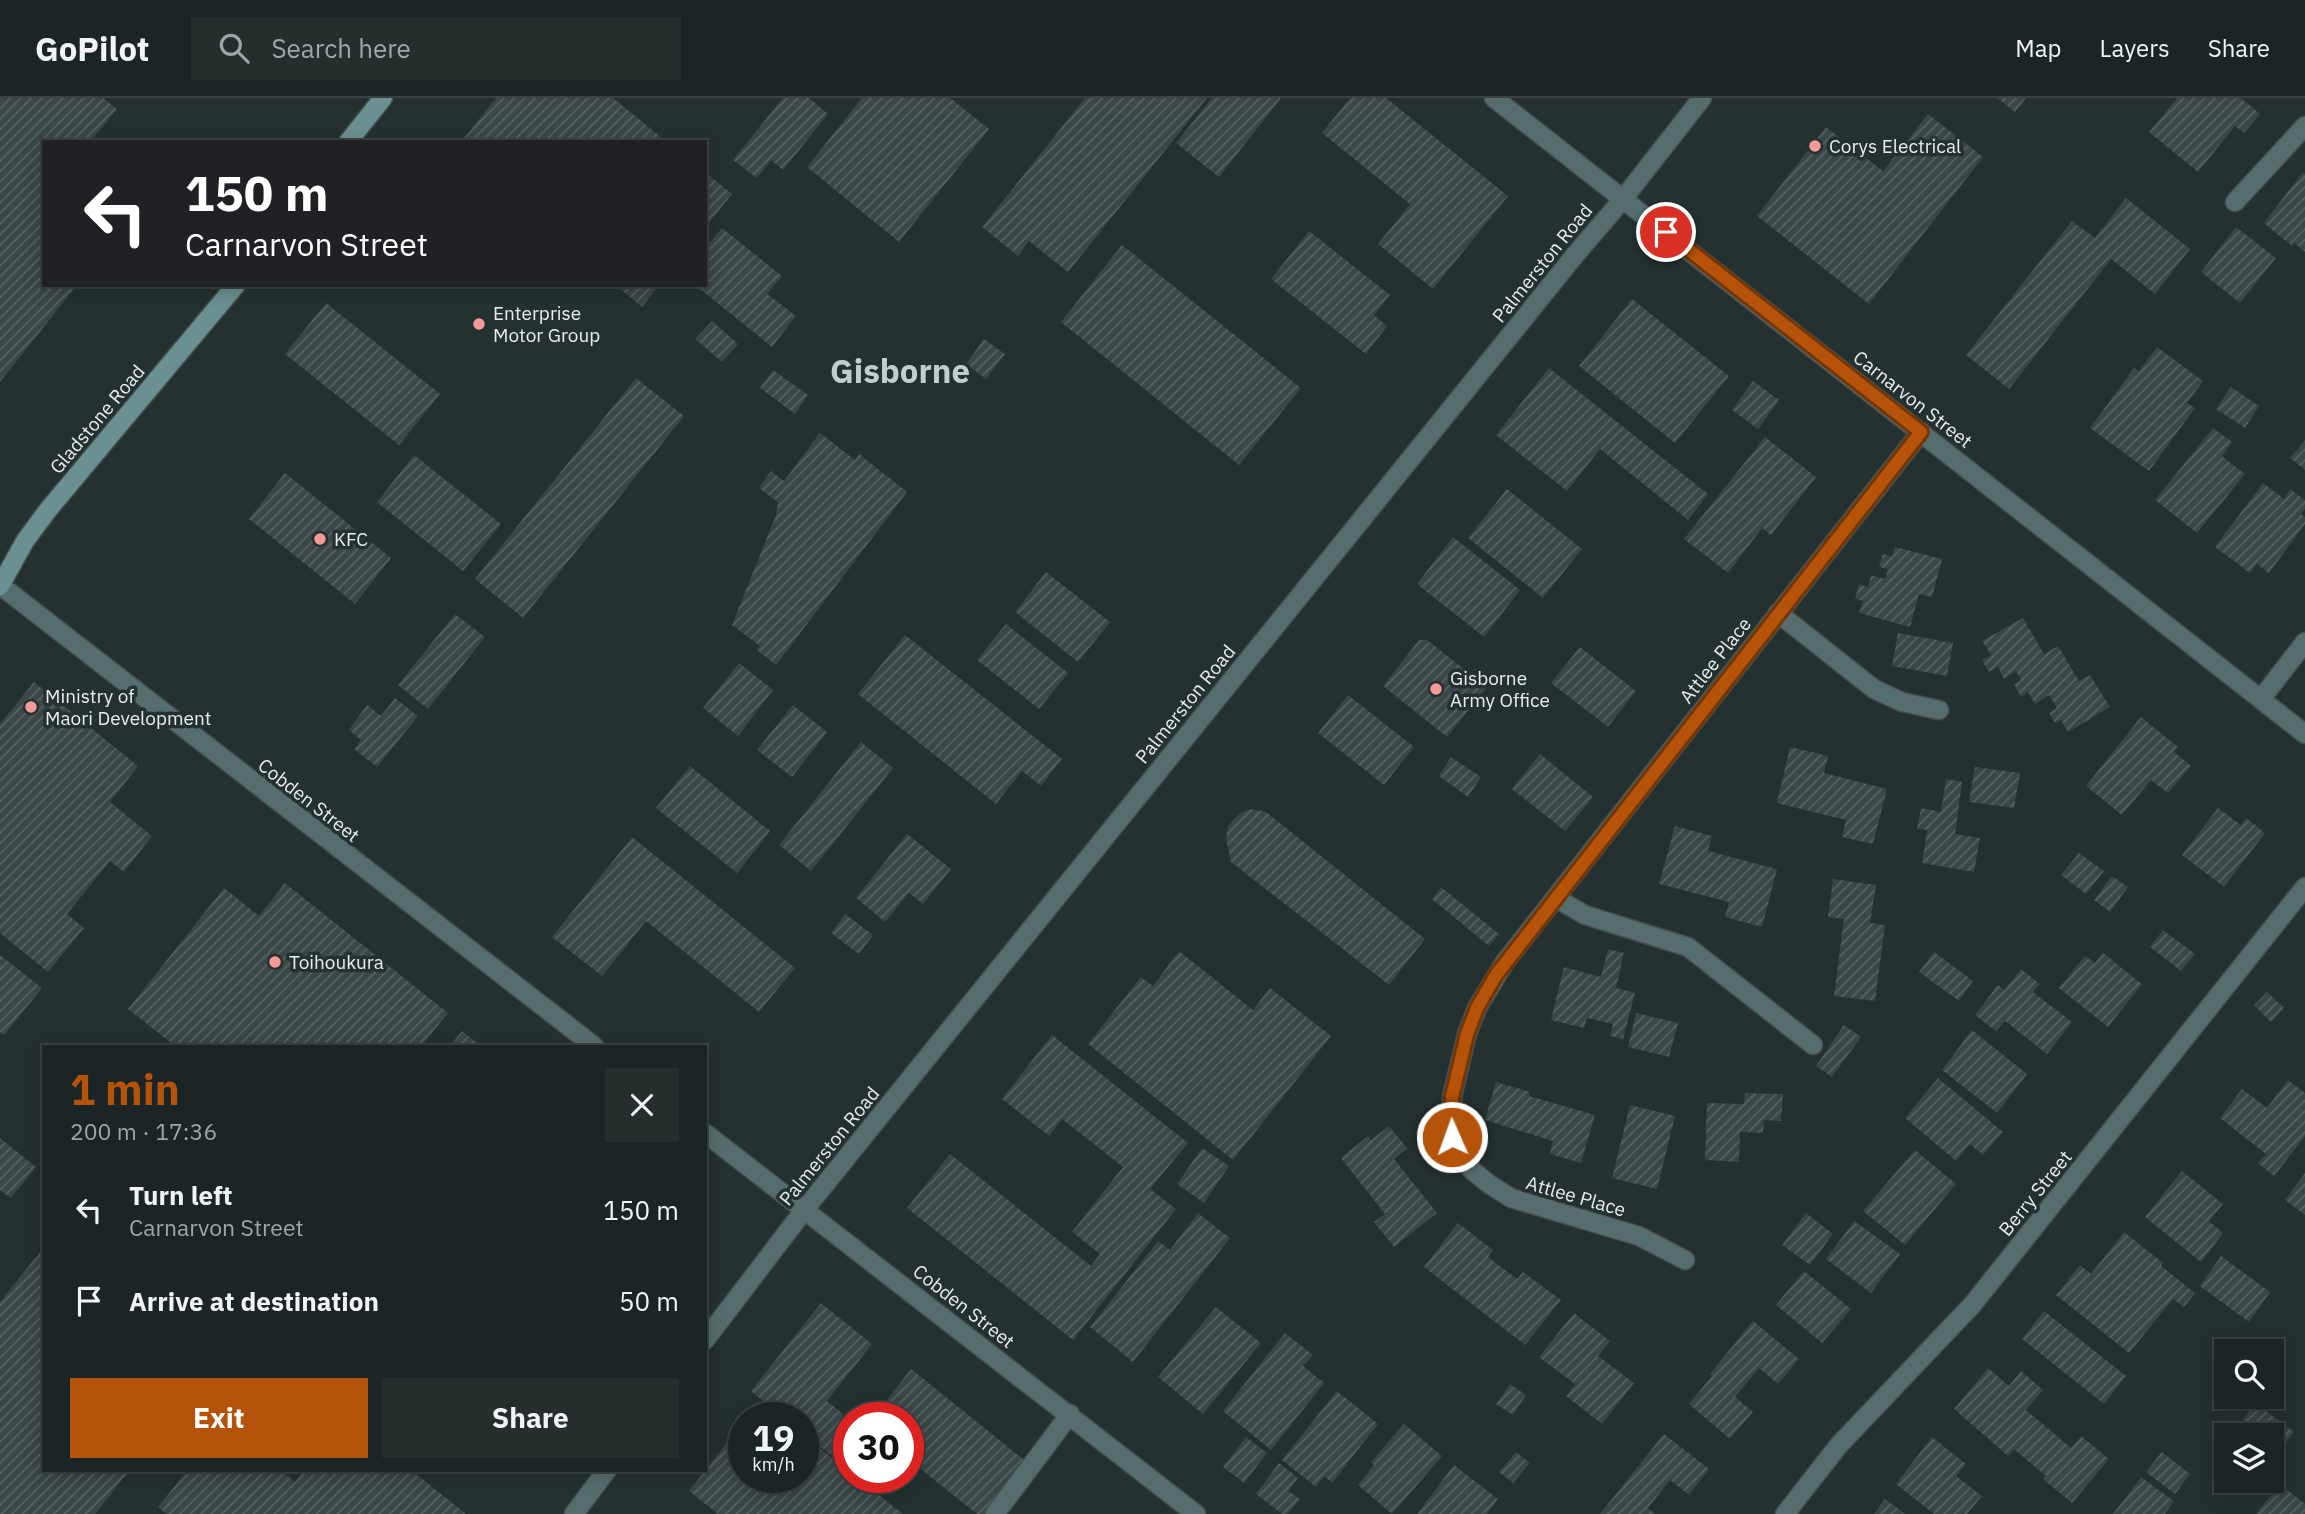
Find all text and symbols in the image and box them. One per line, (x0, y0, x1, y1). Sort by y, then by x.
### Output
search box (191, 17, 681, 80)
text: GoPilot (35, 27, 149, 70)
icon: search (215, 29, 253, 67)
text: Search here (271, 31, 411, 65)
text: Map (2015, 32, 2062, 64)
text: Layers (2100, 32, 2170, 64)
text: Share (2208, 32, 2270, 64)
place label: Corys Electrical (1829, 134, 1961, 158)
marker: Corys Electrical (1807, 138, 1823, 154)
text: 150 m (185, 161, 329, 224)
icon: left (70, 168, 161, 259)
street label: Palmerston Road (1487, 199, 1597, 327)
pin (1636, 202, 1696, 262)
icon: arrive (1647, 213, 1685, 251)
text: Carnarvon Street (185, 223, 428, 265)
place label: Enterprise Motor Group (493, 301, 600, 347)
marker: Enterprise Motor Group (471, 316, 487, 332)
street label: Carnarvon Street (1849, 345, 1977, 453)
district label: Gisborne (830, 349, 970, 392)
street label: Gladstone Road (44, 359, 150, 479)
place label: KFC (334, 527, 368, 551)
marker: KFC (312, 531, 328, 547)
street label: Attlee Place (1674, 612, 1756, 708)
street label: Palmerston Road (1130, 640, 1240, 768)
place label: Gisborne Army Office (1450, 666, 1550, 712)
marker: Gisborne Army Office (1428, 681, 1444, 697)
place label: Ministry of Maori Development (45, 684, 211, 730)
marker: Ministry of Maori Development (23, 699, 39, 715)
street label: Cobden Street (253, 753, 365, 847)
place label: Toihoukura (289, 950, 384, 974)
marker: Toihoukura (267, 954, 283, 970)
text: 1 min (70, 1062, 180, 1117)
button: close (605, 1068, 679, 1142)
street label: Palmerston Road (774, 1082, 884, 1210)
position arrow (1415, 1100, 1489, 1174)
text: 200 m · 17:36 (70, 1116, 217, 1146)
street label: Berry Street (1993, 1145, 2077, 1241)
street label: Attlee Place (1523, 1170, 1629, 1222)
text: Turn left (129, 1178, 232, 1212)
icon: left (70, 1191, 108, 1229)
text: 150 m (603, 1193, 679, 1227)
text: Carnarvon Street (129, 1212, 304, 1242)
street label: Cobden Street (908, 1259, 1020, 1353)
icon: arrive (70, 1282, 108, 1320)
text: Arrive at destination (129, 1284, 379, 1318)
text: 50 m (619, 1284, 679, 1318)
map controls (2214, 1339, 2284, 1493)
button: search (2214, 1339, 2284, 1409)
button: Exit (70, 1378, 368, 1458)
button: Share (382, 1378, 679, 1458)
speed limit sign: 30 (833, 1402, 924, 1493)
text: 19 (752, 1415, 795, 1461)
button: layers (2214, 1423, 2284, 1493)
text: km/h (752, 1453, 795, 1476)

